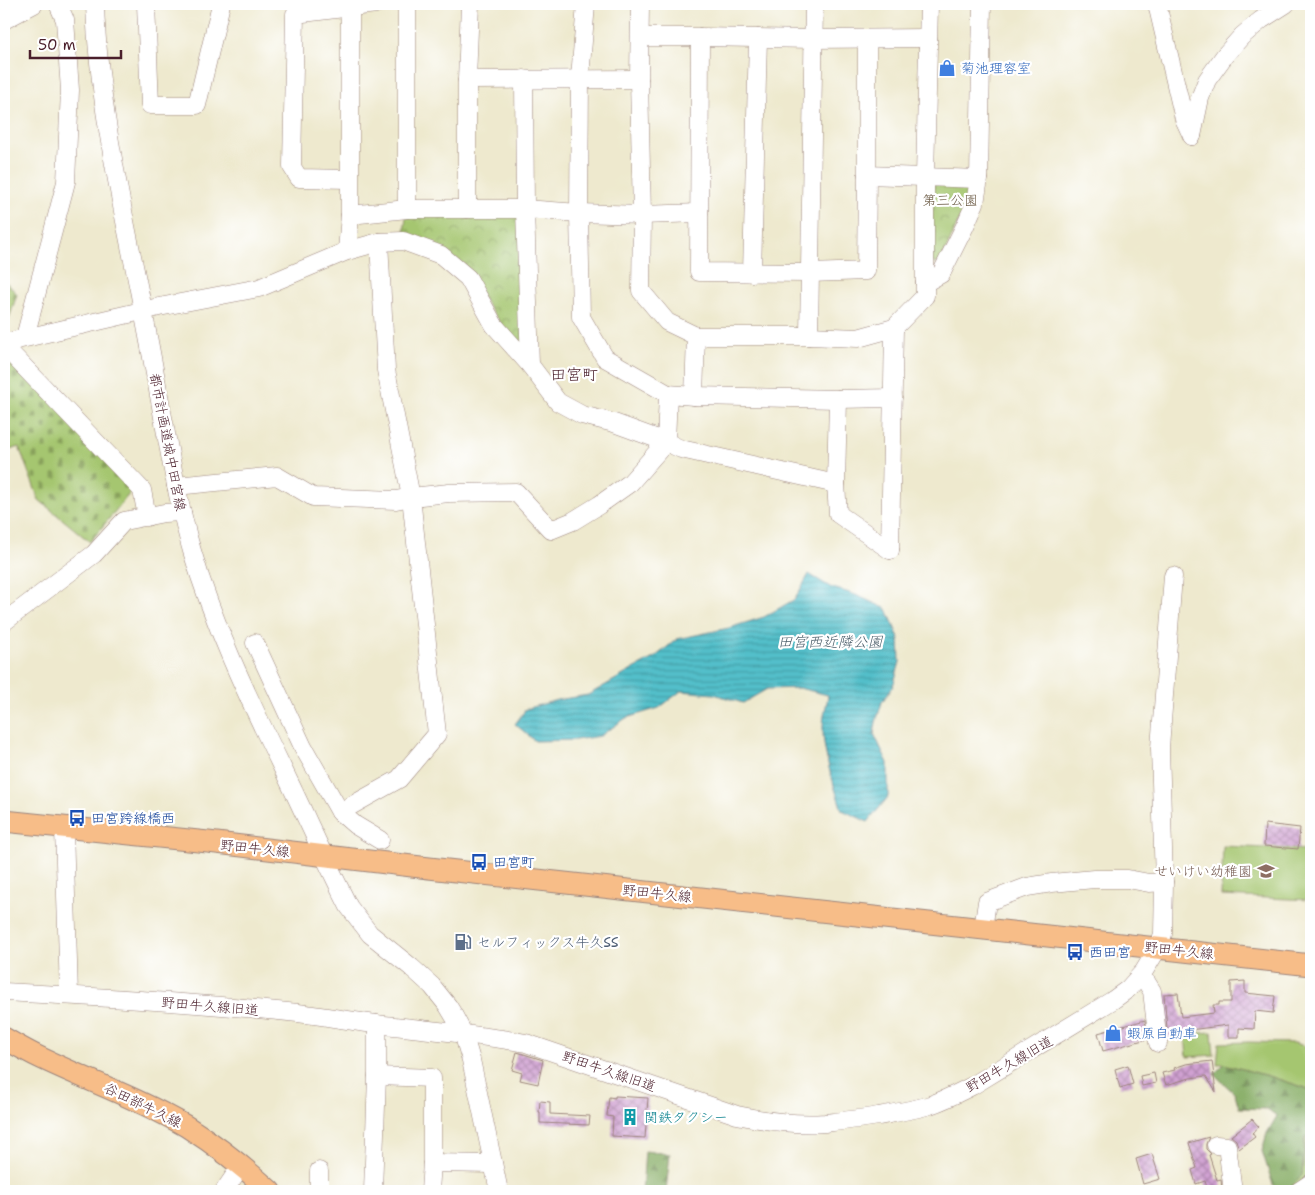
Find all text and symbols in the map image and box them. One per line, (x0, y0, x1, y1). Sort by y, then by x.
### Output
scale bar (30, 28, 121, 60)
text: 50 m (38, 35, 76, 55)
shop icon: 菊池理容室 (937, 58, 957, 78)
place label: 菊池理容室 (961, 59, 1031, 77)
park label: 第三公園 (922, 191, 978, 209)
district label: 田宮町 (550, 364, 598, 385)
street label: 都市計画道城中田宮線 (146, 372, 190, 512)
water label: 田宮西近隣公園 (777, 632, 883, 652)
bus stop icon: 田宮跨線橋西 (67, 808, 87, 828)
place label: 田宮跨線橋西 (91, 809, 175, 827)
street label: 野田牛久線 (219, 835, 291, 861)
bus stop icon: 田宮町 (469, 852, 489, 872)
place label: 田宮町 (493, 853, 535, 871)
school or university icon: せいけい幼稚園 (1256, 861, 1276, 881)
place label: せいけい幼稚園 (1154, 862, 1252, 880)
street label: 野田牛久線 (621, 880, 693, 906)
fuel station icon: セルフィックス牛久SS (453, 932, 473, 952)
place label: セルフィックス牛久SS (477, 933, 619, 951)
street label: 野田牛久線 (1143, 937, 1215, 963)
bus stop icon: 西田宮 (1065, 942, 1085, 962)
place label: 西田宮 (1089, 943, 1131, 961)
street label: 野田牛久線旧道 (160, 993, 260, 1019)
shop icon: 蝦原自動車 (1103, 1023, 1123, 1043)
place label: 蝦原自動車 (1127, 1024, 1197, 1042)
street label: 野田牛久線旧道 (962, 1032, 1056, 1096)
street label: 野田牛久線旧道 (560, 1047, 658, 1095)
street label: 谷田部牛久線 (101, 1078, 185, 1132)
building icon: 関鉄タクシー (620, 1107, 640, 1127)
place label: 関鉄タクシー (644, 1108, 728, 1126)

